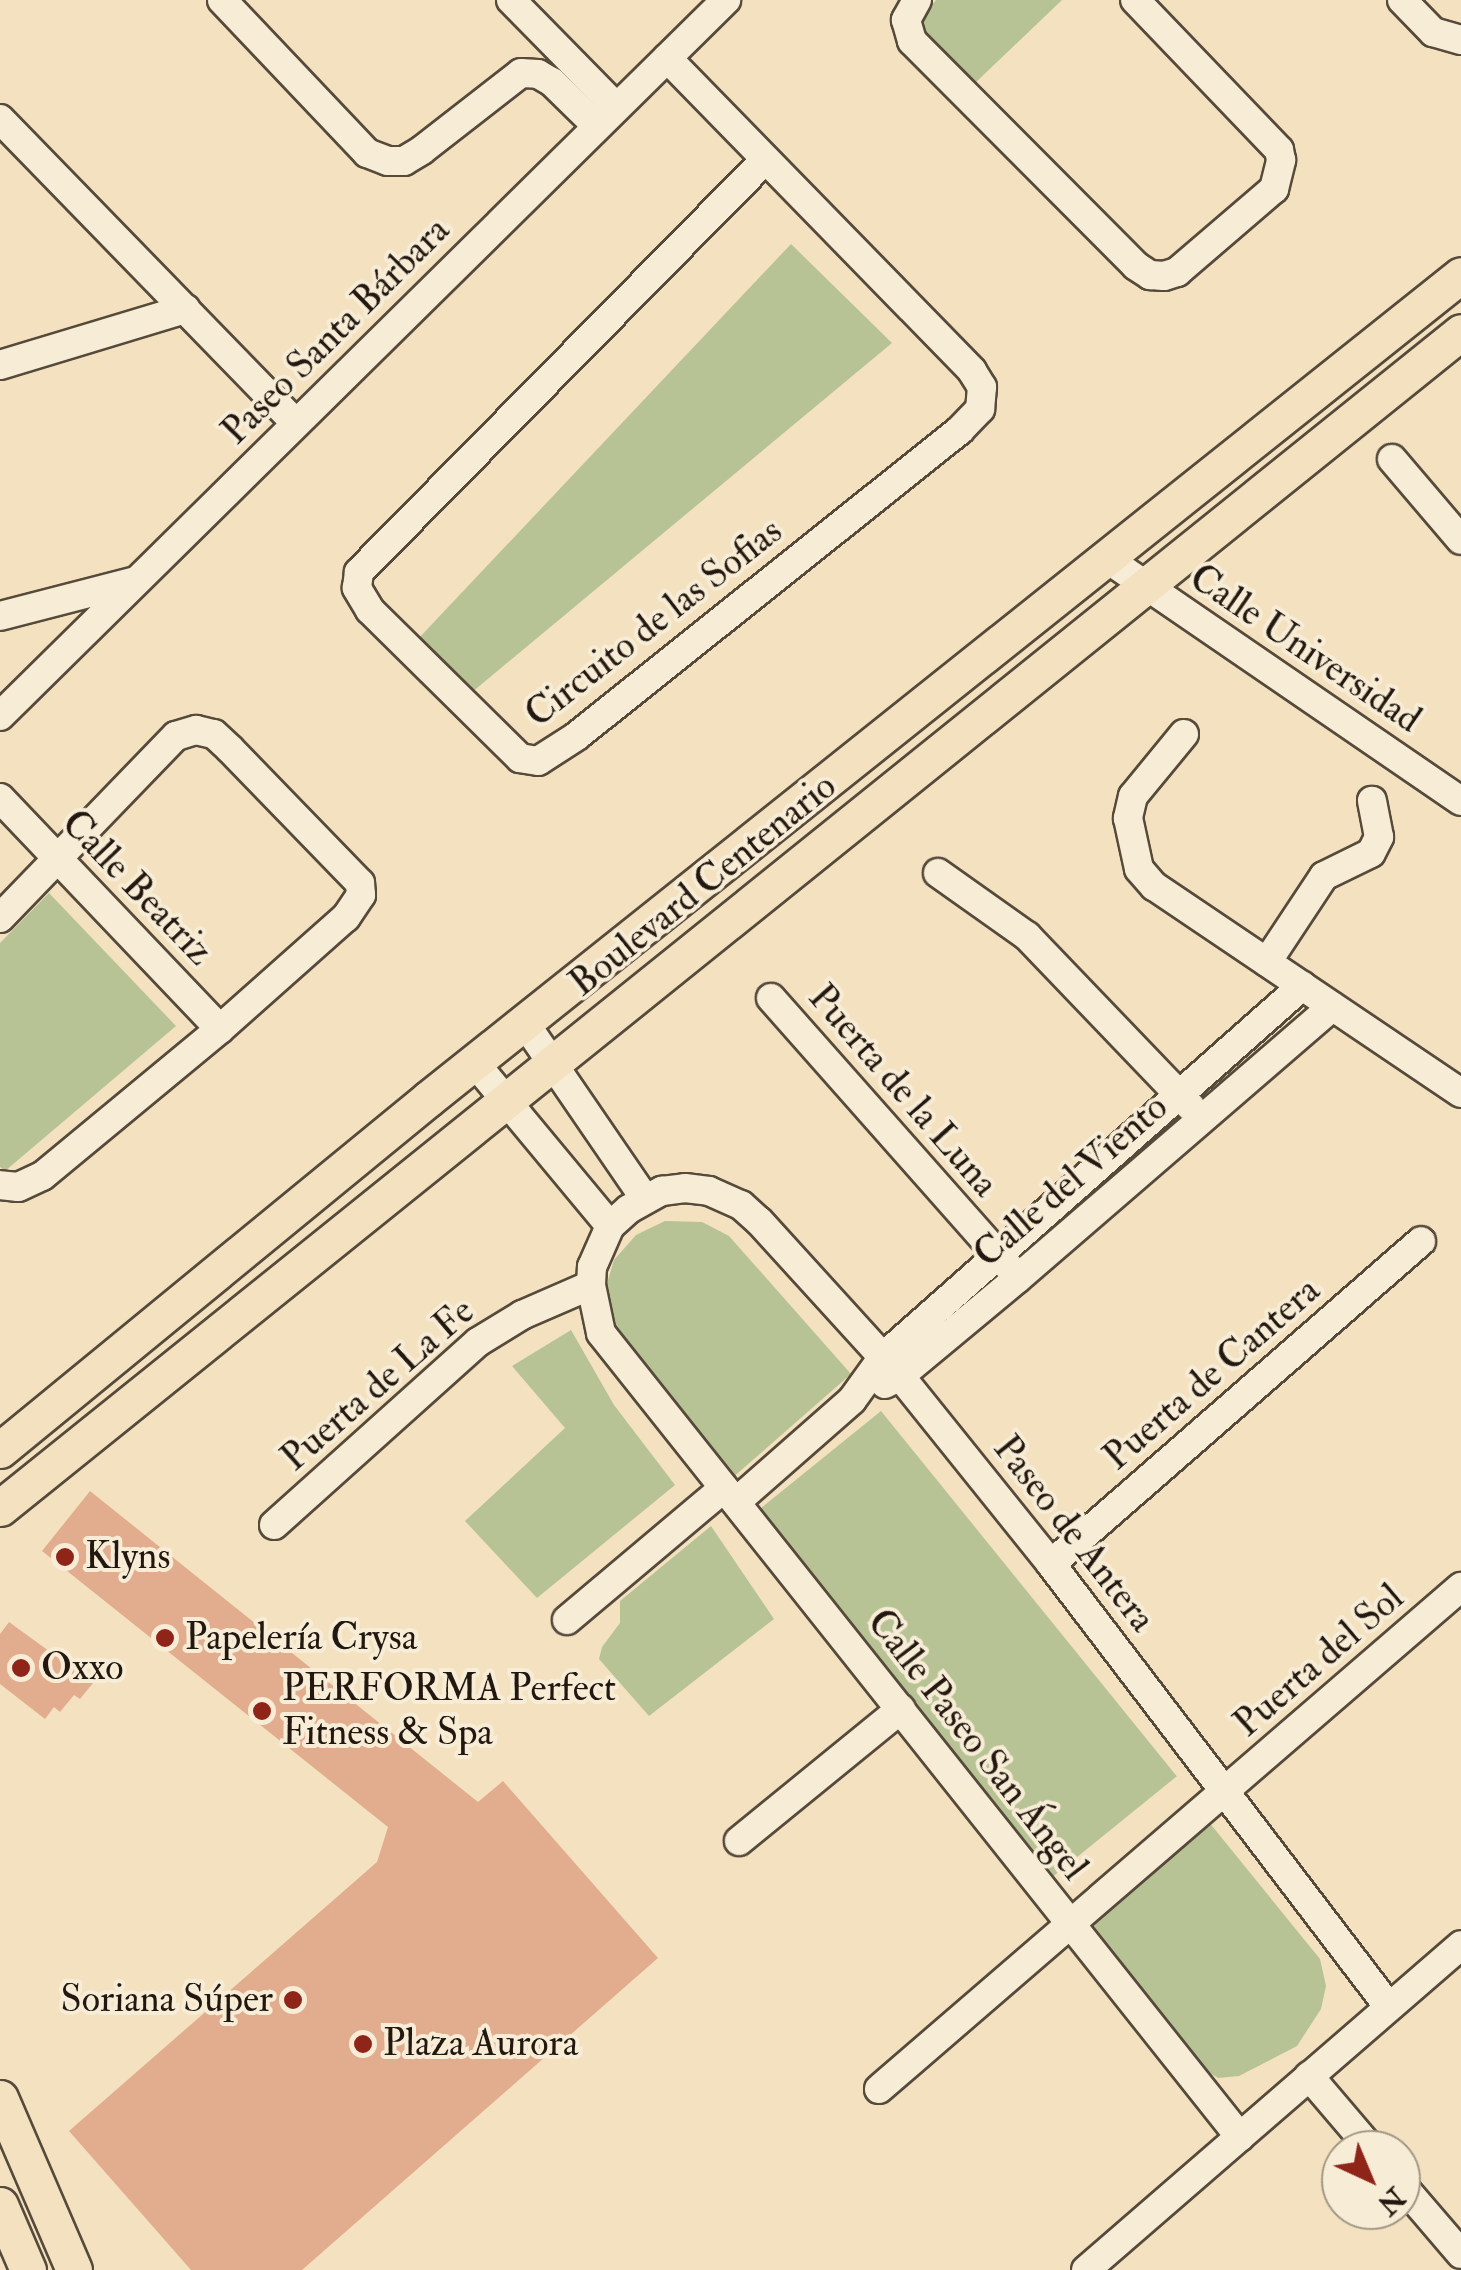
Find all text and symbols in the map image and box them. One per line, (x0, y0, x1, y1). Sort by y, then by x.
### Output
street label: Paseo Santa Bárbara (213, 208, 459, 454)
street label: Circuito de las Sofias (517, 509, 791, 737)
street label: Calle Universidad (1181, 555, 1429, 743)
street label: Boulevard Centenario (561, 764, 845, 1006)
street label: Calle Beatriz (52, 801, 222, 975)
street label: Puerta de la Luna (798, 976, 1008, 1206)
street label: Calle del Viento (965, 1085, 1177, 1277)
street label: Puerta de Cantera (1095, 1268, 1329, 1480)
street label: Puerta de La Fe (272, 1289, 484, 1481)
street label: Paseo de Antera (983, 1427, 1165, 1641)
place label: Klyns (85, 1534, 170, 1580)
marker: Klyns (54, 1546, 76, 1568)
street label: Puerta del Sol (1225, 1575, 1413, 1747)
street label: Calle Paseo San Ángel (857, 1601, 1097, 1889)
place label: Papelería Crysa (185, 1615, 417, 1661)
marker: Papelería Crysa (154, 1627, 176, 1649)
place label: Oxxo (41, 1645, 124, 1691)
marker: Oxxo (10, 1657, 32, 1679)
place label: PERFORMA Perfect Fitness & Spa (282, 1666, 616, 1756)
marker: PERFORMA Perfect Fitness & Spa (251, 1700, 273, 1722)
place label: Soriana Súper (61, 1977, 273, 2023)
marker: Soriana Súper (282, 1989, 304, 2011)
place label: Plaza Aurora (383, 2021, 578, 2067)
marker: Plaza Aurora (352, 2033, 374, 2055)
north arrow (1321, 2130, 1421, 2230)
text: N (1370, 2179, 1412, 2222)

